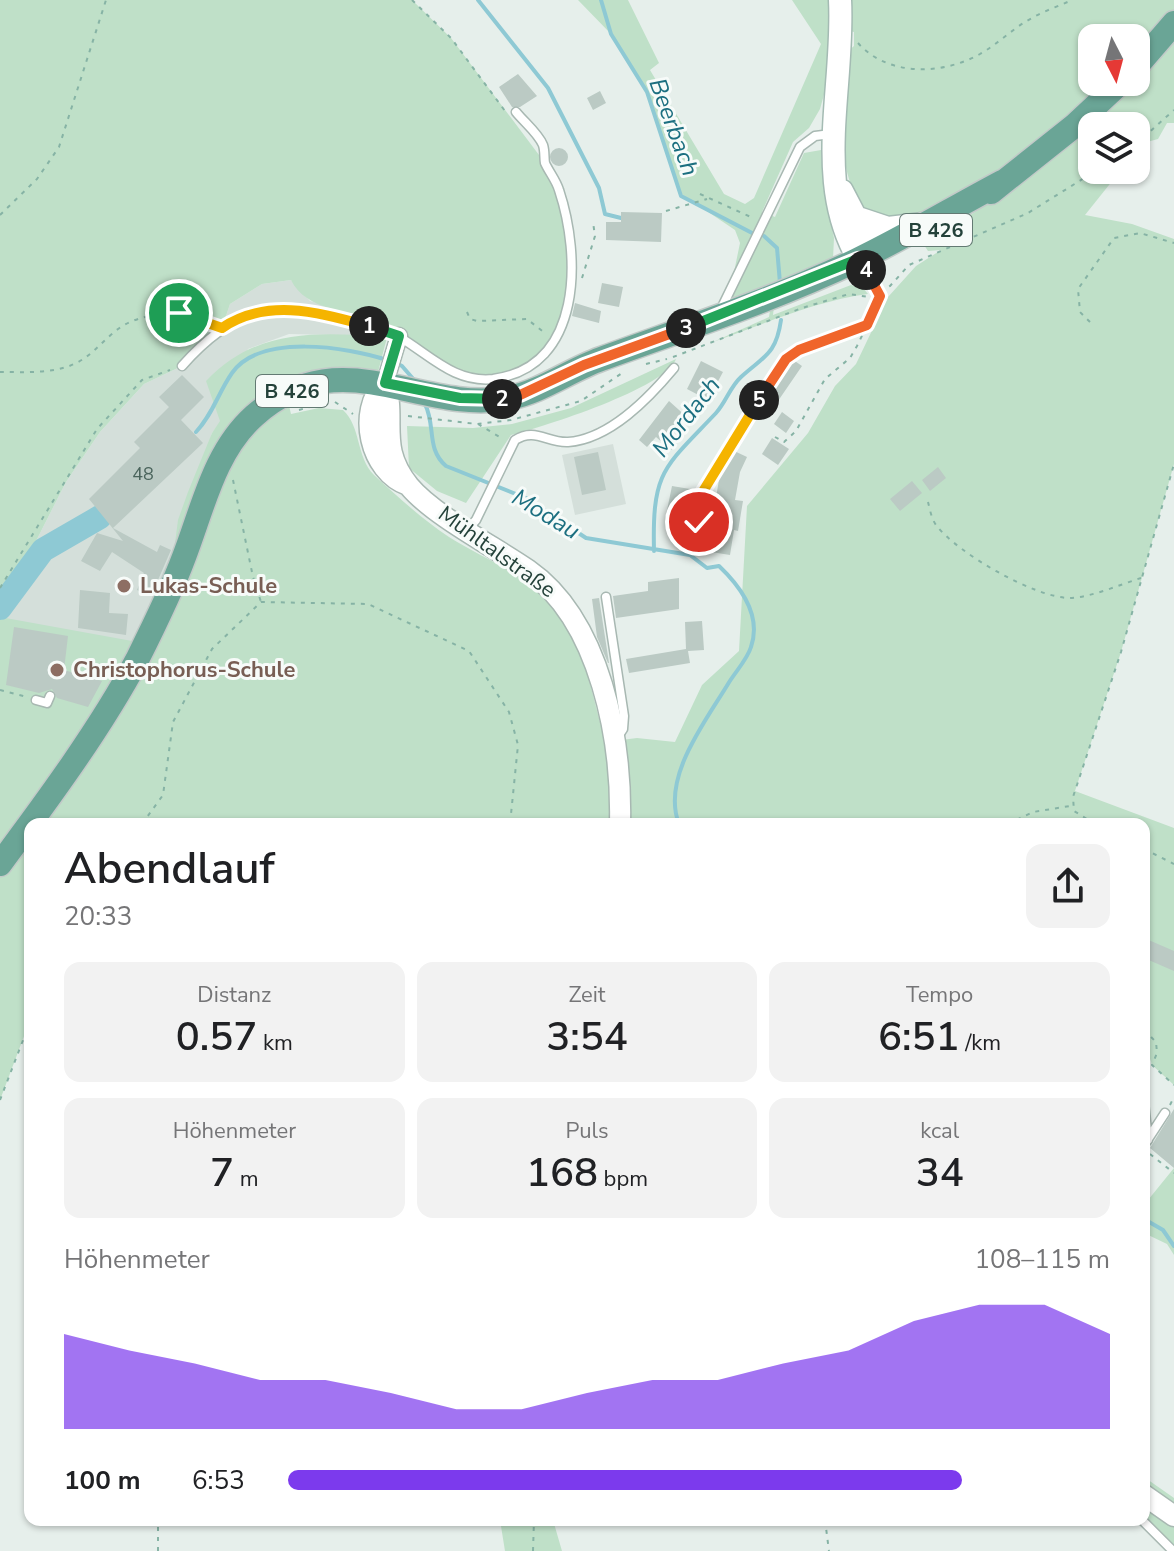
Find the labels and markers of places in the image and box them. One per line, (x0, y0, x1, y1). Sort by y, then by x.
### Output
pin: 4 (846, 250, 886, 290)
pin (145, 279, 213, 347)
pin: 1 (349, 306, 389, 346)
pin: 3 (666, 308, 706, 348)
pin: 2 (482, 379, 522, 419)
pin: 5 (739, 380, 779, 420)
pin (665, 488, 733, 556)
place label: Lukas-Schule (140, 571, 277, 601)
marker: Lukas-Schule (115, 577, 133, 595)
place label: Christophorus-Schule (73, 655, 295, 685)
marker: Christophorus-Schule (48, 661, 66, 679)

